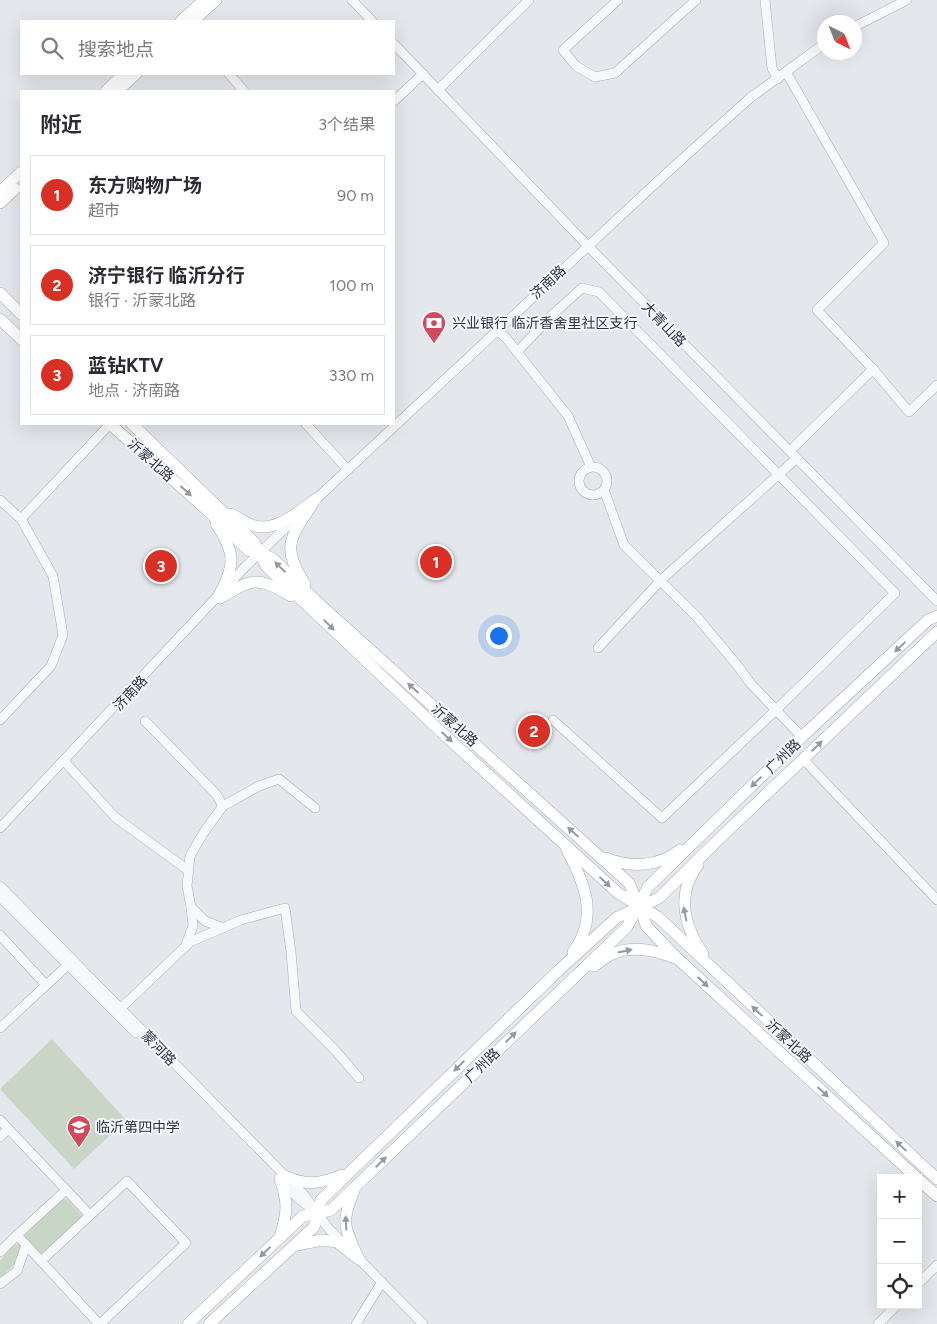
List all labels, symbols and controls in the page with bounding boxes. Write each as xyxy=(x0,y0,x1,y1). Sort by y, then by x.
north arrow xyxy=(817,15,862,60)
search box xyxy=(20,20,395,75)
icon: search xyxy=(38,34,66,62)
text: 搜索地点 xyxy=(78,38,154,61)
text: 附近 xyxy=(40,112,82,137)
text: 3个结果 xyxy=(318,115,375,134)
text: 东方购物广场 xyxy=(88,174,202,197)
text: 1 xyxy=(54,186,60,205)
text: 90 m xyxy=(337,186,374,205)
text: 超市 xyxy=(88,201,120,220)
street label: 济南路 xyxy=(527,262,569,303)
text: 济宁银行 临沂分行 xyxy=(88,264,245,287)
text: 2 xyxy=(52,276,62,295)
text: 100 m xyxy=(329,276,374,295)
text: 银行 · 沂蒙北路 xyxy=(88,291,196,310)
street label: 大青山路 xyxy=(638,298,689,350)
bank icon: 兴业银行 临沂香舍里社区支行 xyxy=(421,310,447,344)
place label: 兴业银行 临沂香舍里社区支行 xyxy=(452,315,637,332)
text: 蓝钻KTV xyxy=(88,354,163,377)
text: 3 xyxy=(53,366,61,385)
text: 330 m xyxy=(329,366,374,385)
text: 地点 · 济南路 xyxy=(88,381,180,400)
street label: 沂蒙北路 xyxy=(124,435,177,485)
one-way arrow xyxy=(179,485,191,497)
pin: 1 xyxy=(420,543,452,581)
pin: 3 xyxy=(145,547,177,585)
one-way arrow xyxy=(275,561,287,573)
one-way arrow xyxy=(322,619,334,631)
your location xyxy=(486,623,512,649)
one-way arrow xyxy=(894,641,906,653)
street label: 济南路 xyxy=(110,672,151,714)
one-way arrow xyxy=(408,682,420,694)
street label: 沂蒙北路 xyxy=(428,700,481,750)
pin: 2 xyxy=(518,712,550,750)
one-way arrow xyxy=(440,731,452,743)
street label: 广州路 xyxy=(762,736,804,777)
one-way arrow xyxy=(811,740,823,752)
one-way arrow xyxy=(750,776,762,788)
one-way arrow xyxy=(567,826,580,837)
one-way arrow xyxy=(599,876,611,888)
one-way arrow xyxy=(681,905,689,921)
one-way arrow xyxy=(617,947,632,955)
one-way arrow xyxy=(697,976,709,988)
one-way arrow xyxy=(751,1005,763,1017)
street label: 沂蒙北路 xyxy=(762,1016,815,1067)
street label: 蒙河路 xyxy=(138,1027,179,1069)
one-way arrow xyxy=(504,1031,516,1043)
street label: 广州路 xyxy=(461,1045,503,1086)
one-way arrow xyxy=(454,1060,466,1072)
one-way arrow xyxy=(816,1086,828,1098)
school or university icon: 临沂第四中学 xyxy=(66,1114,92,1148)
place label: 临沂第四中学 xyxy=(96,1119,180,1136)
one-way arrow xyxy=(896,1140,908,1152)
one-way arrow xyxy=(375,1156,387,1168)
map controls xyxy=(877,1174,922,1309)
button: + xyxy=(877,1174,922,1219)
one-way arrow xyxy=(341,1215,349,1231)
button: − xyxy=(877,1219,922,1264)
one-way arrow xyxy=(260,1246,272,1258)
button: locate xyxy=(877,1264,922,1309)

